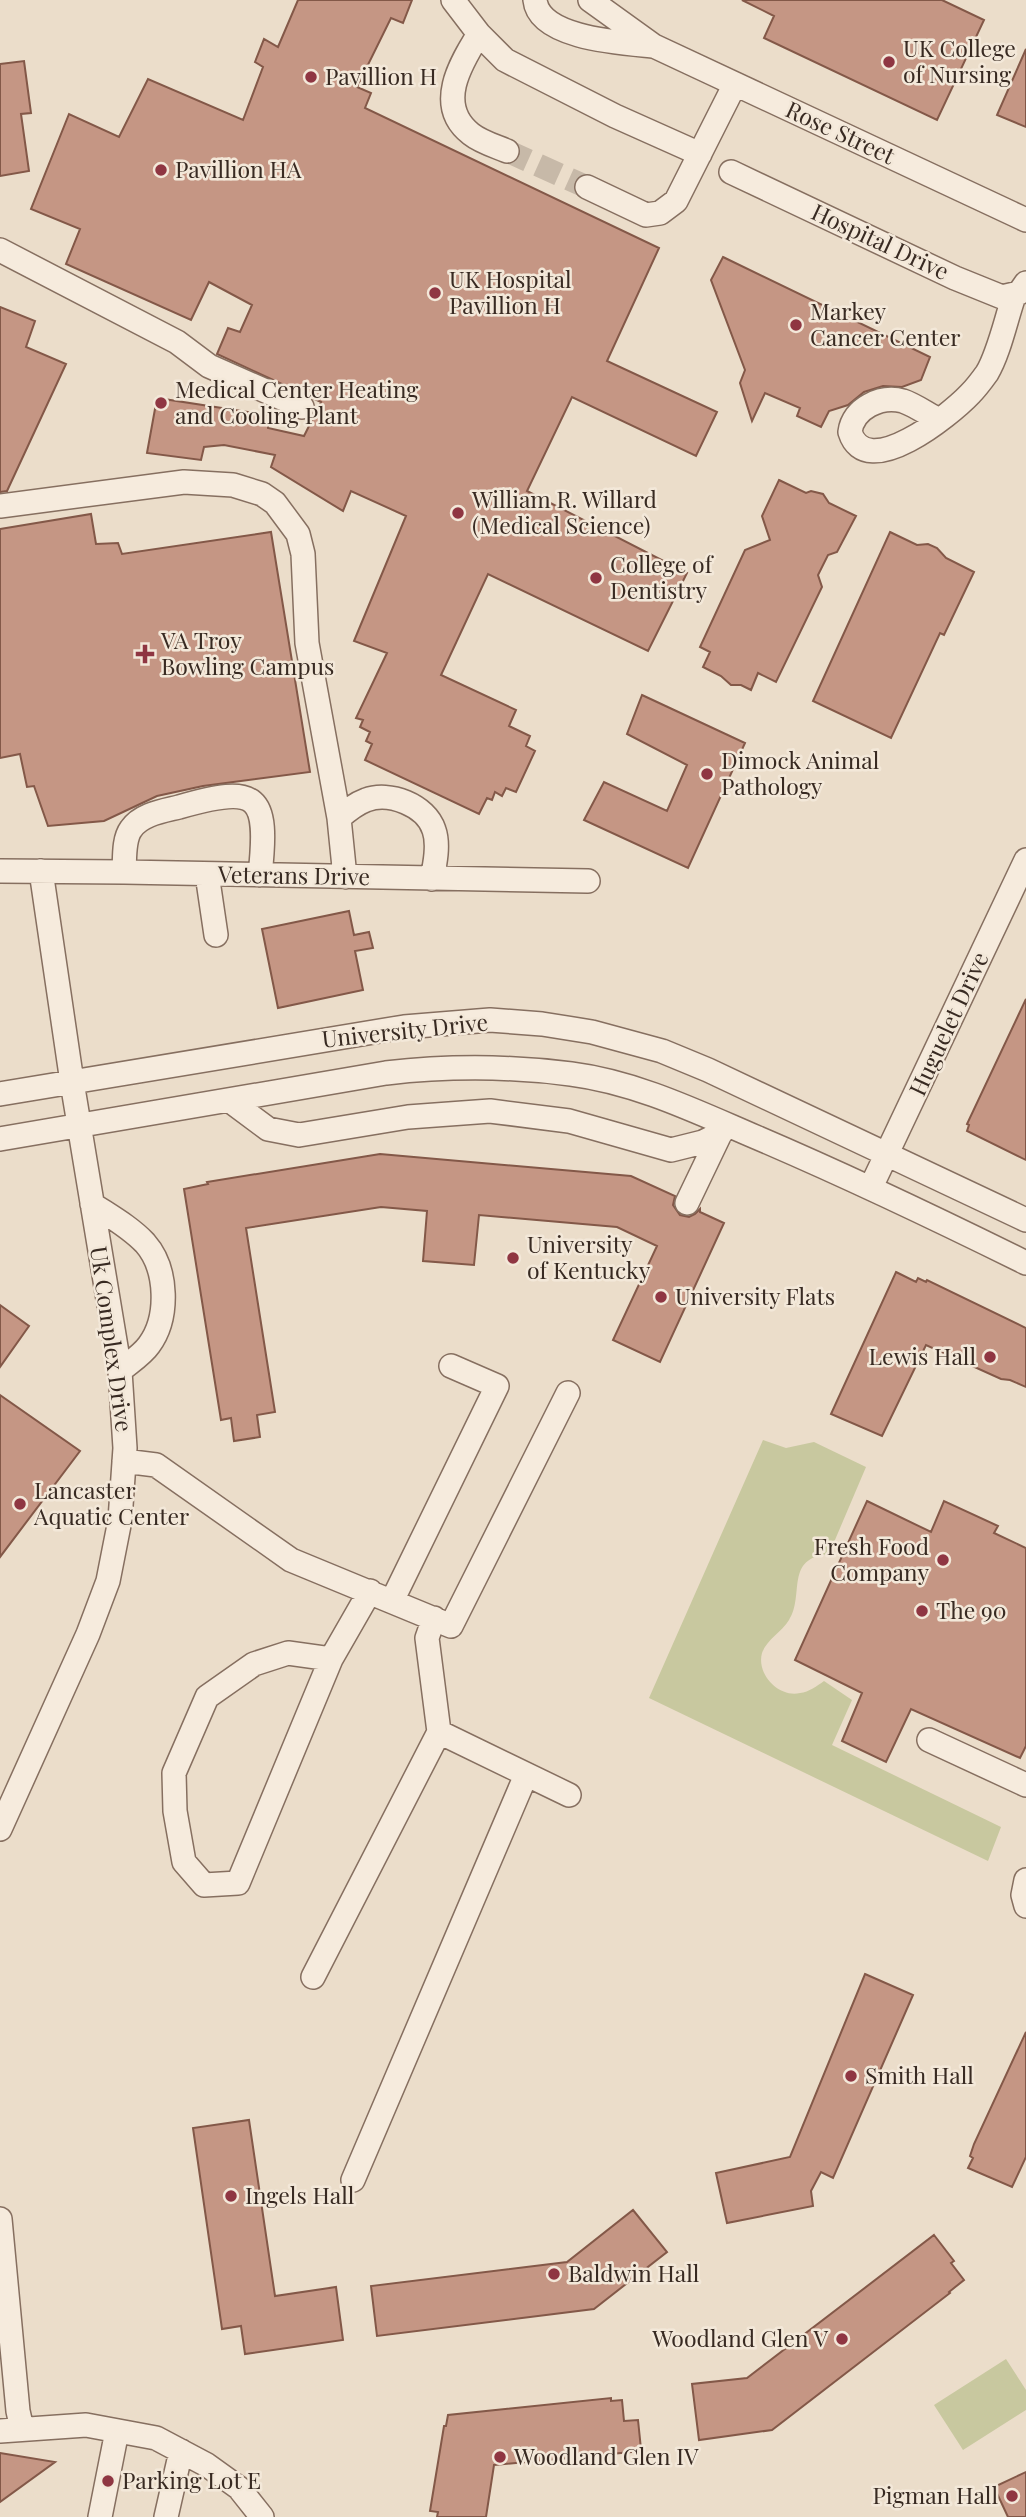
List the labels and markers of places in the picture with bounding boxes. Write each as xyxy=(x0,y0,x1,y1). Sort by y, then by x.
place label: UK College of Nursing xyxy=(903,32,1016,89)
marker: UK College of Nursing xyxy=(881,54,897,70)
place label: Pavillion H xyxy=(325,60,437,91)
marker: Pavillion H xyxy=(303,69,319,85)
place label: Pavillion HA xyxy=(175,153,302,184)
marker: Pavillion HA xyxy=(153,162,169,178)
place label: UK Hospital Pavillion H xyxy=(449,263,572,320)
marker: UK Hospital Pavillion H xyxy=(427,285,443,301)
place label: Markey Cancer Center xyxy=(810,295,961,352)
marker: Markey Cancer Center xyxy=(788,317,804,333)
place label: Medical Center Heating and Cooling Plant xyxy=(175,373,418,430)
marker: Medical Center Heating and Cooling Plant xyxy=(153,395,169,411)
place label: William R. Willard (Medical Science) xyxy=(471,483,657,540)
marker: William R. Willard (Medical Science) xyxy=(450,505,466,521)
place label: College of Dentistry xyxy=(610,548,715,605)
marker: College of Dentistry xyxy=(588,570,604,586)
place label: VA Troy Bowling Campus xyxy=(160,624,334,681)
marker: VA Troy Bowling Campus xyxy=(135,644,155,664)
place label: Dimock Animal Pathology xyxy=(721,744,880,801)
marker: Dimock Animal Pathology xyxy=(699,766,715,782)
place label: University of Kentucky xyxy=(527,1228,651,1285)
marker: University of Kentucky xyxy=(505,1250,521,1266)
place label: University Flats xyxy=(675,1280,835,1311)
marker: University Flats xyxy=(653,1289,669,1305)
place label: Lewis Hall xyxy=(869,1340,976,1371)
marker: Lewis Hall xyxy=(982,1349,998,1365)
place label: Lancaster Aquatic Center xyxy=(33,1474,189,1531)
marker: Lancaster Aquatic Center xyxy=(12,1496,28,1512)
place label: Fresh Food Company xyxy=(814,1530,929,1587)
marker: Fresh Food Company xyxy=(935,1552,951,1568)
place label: The 90 xyxy=(936,1594,1007,1625)
marker: The 90 xyxy=(914,1603,930,1619)
place label: Smith Hall xyxy=(865,2059,974,2090)
marker: Smith Hall xyxy=(843,2068,859,2084)
place label: Ingels Hall xyxy=(245,2179,355,2210)
marker: Ingels Hall xyxy=(223,2188,239,2204)
place label: Baldwin Hall xyxy=(568,2257,700,2288)
marker: Baldwin Hall xyxy=(546,2266,562,2282)
place label: Woodland Glen V xyxy=(651,2322,829,2353)
marker: Woodland Glen V xyxy=(834,2331,850,2347)
place label: Woodland Glen IV xyxy=(513,2440,699,2471)
marker: Woodland Glen IV xyxy=(492,2449,508,2465)
place label: Parking Lot E xyxy=(122,2464,261,2495)
marker: Parking Lot E xyxy=(100,2473,116,2489)
place label: Pigman Hall xyxy=(872,2479,998,2510)
marker: Pigman Hall xyxy=(1004,2488,1020,2504)

